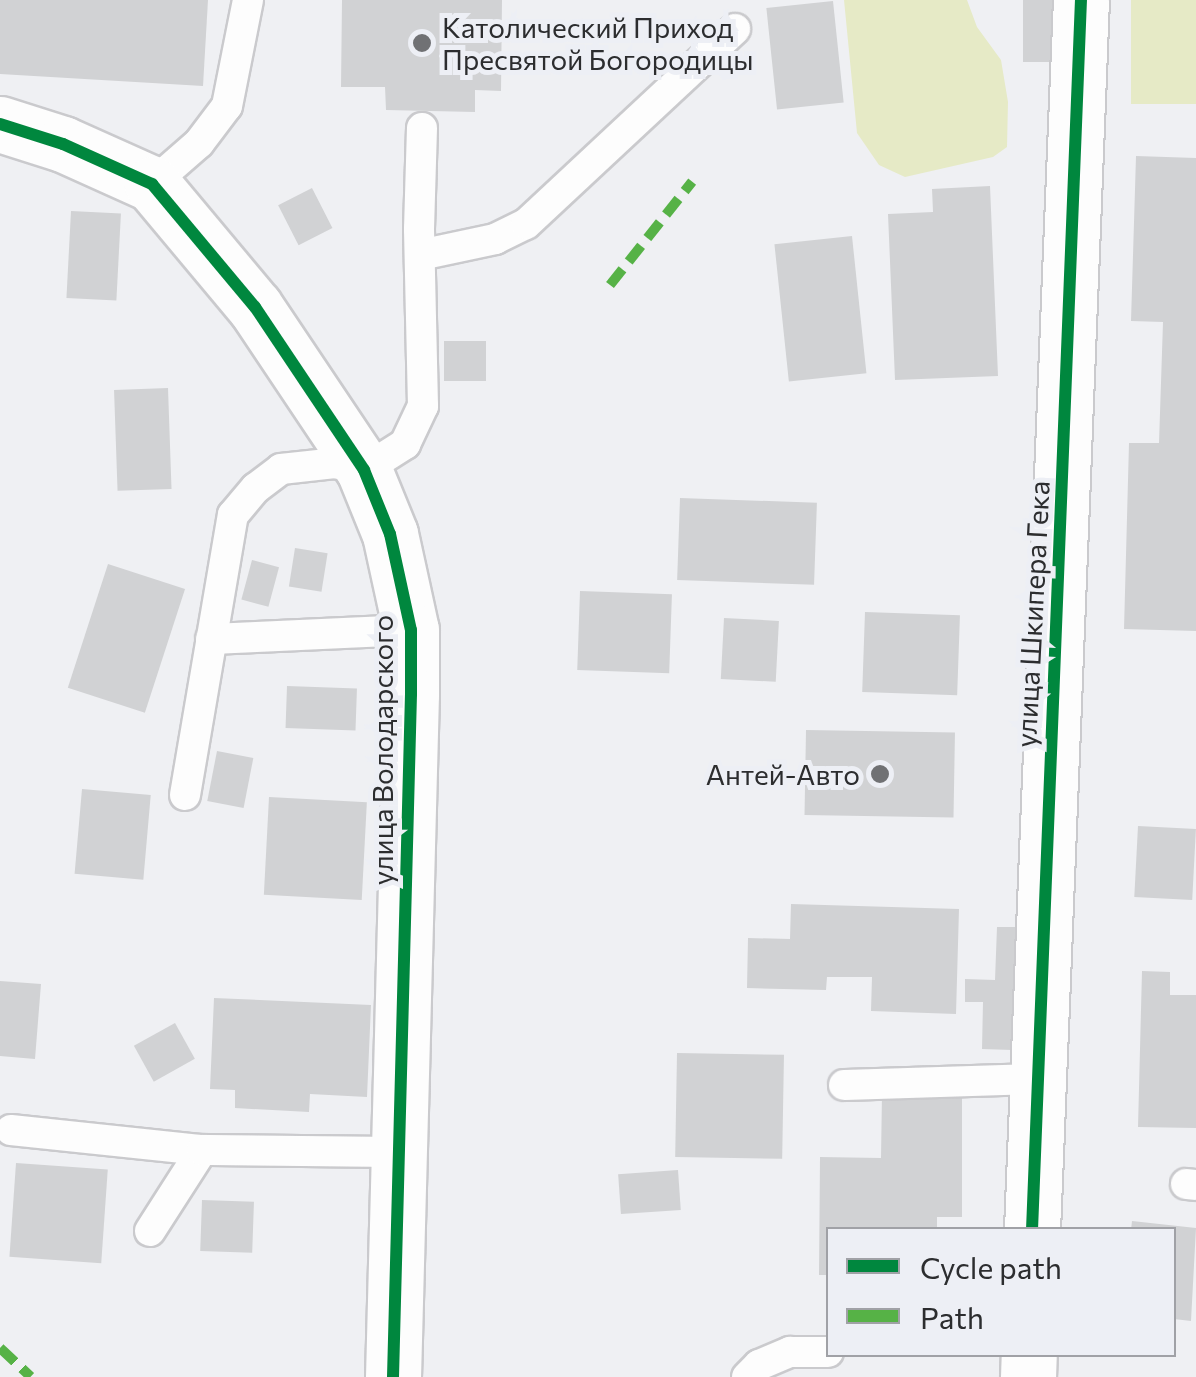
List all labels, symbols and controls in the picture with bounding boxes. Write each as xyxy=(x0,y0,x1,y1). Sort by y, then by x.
place label: Католический Приход Пресвятой Богородицы xyxy=(442,10,754,76)
marker: Католический Приход Пресвятой Богородицы xyxy=(411,32,433,54)
street label: улица Шкипера Гека xyxy=(1008,480,1056,748)
street label: улица Володарского xyxy=(365,615,399,885)
place label: Антей-Авто xyxy=(706,757,860,791)
marker: Антей-Авто xyxy=(869,763,891,785)
legend xyxy=(826,1227,1176,1357)
text: Cycle path xyxy=(920,1248,1062,1285)
text: Path xyxy=(920,1298,984,1335)

